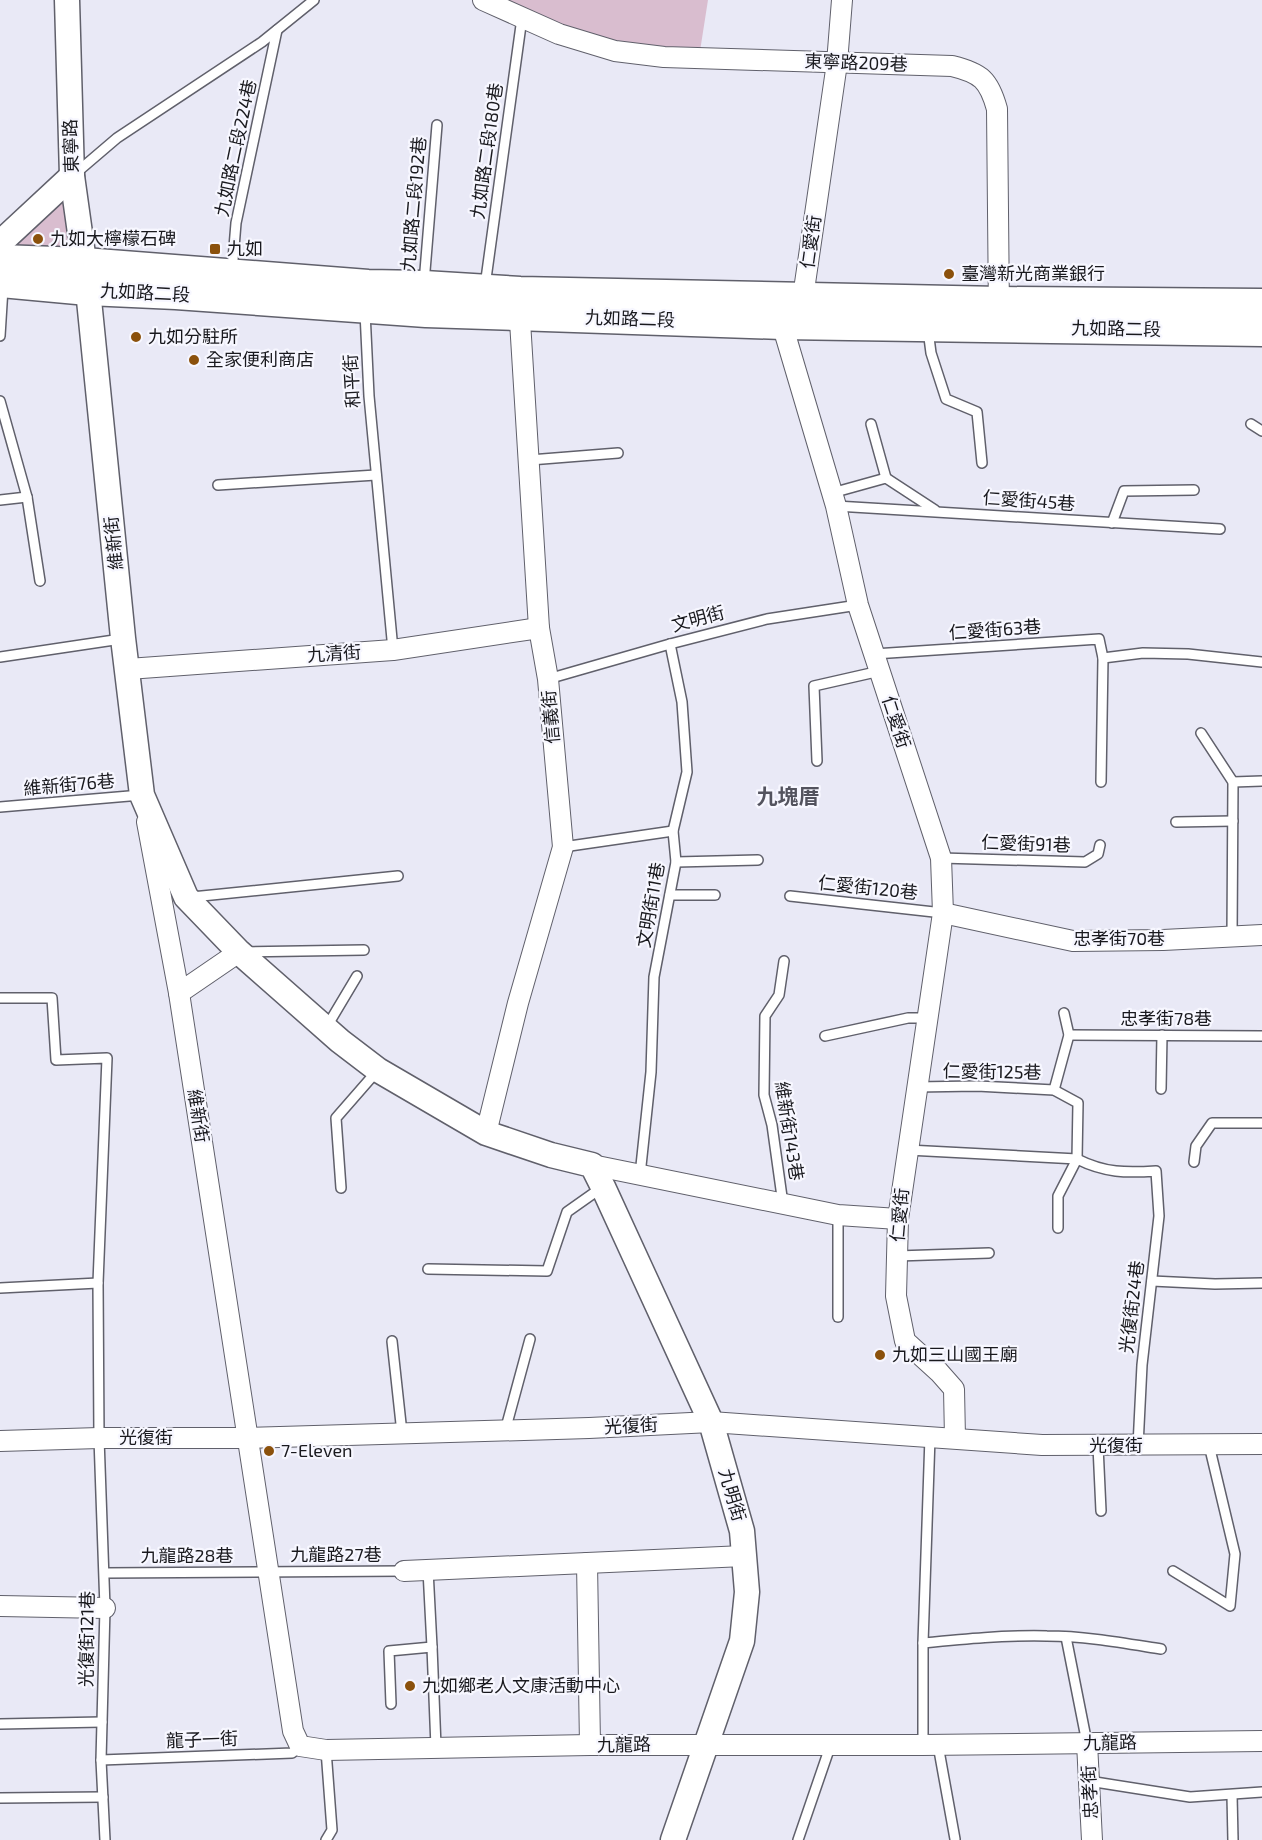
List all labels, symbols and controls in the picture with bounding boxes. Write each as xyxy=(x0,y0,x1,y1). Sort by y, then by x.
street label: 東寧路209巷 xyxy=(804,49,908,75)
street label: 九如路二段224巷 xyxy=(210,77,260,218)
street label: 九如路二段180巷 xyxy=(466,82,506,220)
street label: 東寧路 xyxy=(58,119,82,173)
street label: 九如路二段192巷 xyxy=(396,135,430,272)
street label: 仁愛街 xyxy=(795,214,825,270)
place label: 九如大檸檬石碑 xyxy=(50,227,176,249)
marker: 九如大檸檬石碑 xyxy=(31,232,45,246)
place label: 九如 xyxy=(227,237,263,259)
marker: 九如 xyxy=(208,242,222,256)
place label: 臺灣新光商業銀行 xyxy=(961,262,1105,284)
marker: 臺灣新光商業銀行 xyxy=(942,267,956,281)
street label: 九如路二段 xyxy=(100,279,191,305)
street label: 九如路二段 xyxy=(585,305,675,331)
street label: 九如路二段 xyxy=(1071,316,1161,340)
place label: 九如分駐所 xyxy=(148,325,238,347)
marker: 九如分駐所 xyxy=(129,330,143,344)
place label: 全家便利商店 xyxy=(206,348,314,370)
marker: 全家便利商店 xyxy=(187,353,201,367)
street label: 和平街 xyxy=(339,354,363,409)
street label: 仁愛街45巷 xyxy=(982,486,1076,514)
street label: 維新街 xyxy=(99,515,127,571)
street label: 文明街 xyxy=(669,600,727,636)
street label: 仁愛街63巷 xyxy=(948,615,1042,643)
street label: 九清街 xyxy=(306,640,362,666)
street label: 信義街 xyxy=(537,689,563,745)
street label: 仁愛街 xyxy=(878,693,916,751)
street label: 維新街76巷 xyxy=(22,769,115,799)
district label: 九塊厝 xyxy=(757,783,820,808)
street label: 仁愛街91巷 xyxy=(981,830,1071,856)
street label: 文明街11巷 xyxy=(632,860,668,949)
street label: 仁愛街120巷 xyxy=(817,871,919,903)
street label: 忠孝街70巷 xyxy=(1073,927,1165,949)
street label: 忠孝街78巷 xyxy=(1120,1007,1212,1029)
street label: 仁愛街125巷 xyxy=(942,1059,1042,1083)
street label: 維新街143巷 xyxy=(771,1080,809,1182)
street label: 維新街 xyxy=(184,1087,214,1144)
street label: 仁愛街 xyxy=(886,1187,912,1243)
street label: 光復街24巷 xyxy=(1114,1259,1148,1354)
place label: 九如三山國王廟 xyxy=(892,1343,1018,1365)
marker: 九如三山國王廟 xyxy=(873,1348,887,1362)
street label: 光復街 xyxy=(603,1413,658,1437)
street label: 光復街 xyxy=(119,1426,173,1448)
street label: 光復街 xyxy=(1089,1434,1143,1456)
place label: 7-Eleven xyxy=(281,1439,353,1461)
marker: 7-Eleven xyxy=(262,1444,276,1458)
street label: 九明街 xyxy=(715,1466,751,1524)
street label: 九龍路27巷 xyxy=(290,1543,382,1565)
street label: 九龍路28巷 xyxy=(140,1544,234,1566)
street label: 光復街121巷 xyxy=(74,1591,98,1687)
place label: 九如鄉老人文康活動中心 xyxy=(422,1674,620,1696)
marker: 九如鄉老人文康活動中心 xyxy=(403,1679,417,1693)
street label: 龍子一街 xyxy=(166,1727,238,1751)
street label: 九龍路 xyxy=(1083,1731,1137,1753)
street label: 九龍路 xyxy=(597,1733,651,1755)
street label: 忠孝街 xyxy=(1077,1765,1101,1820)

